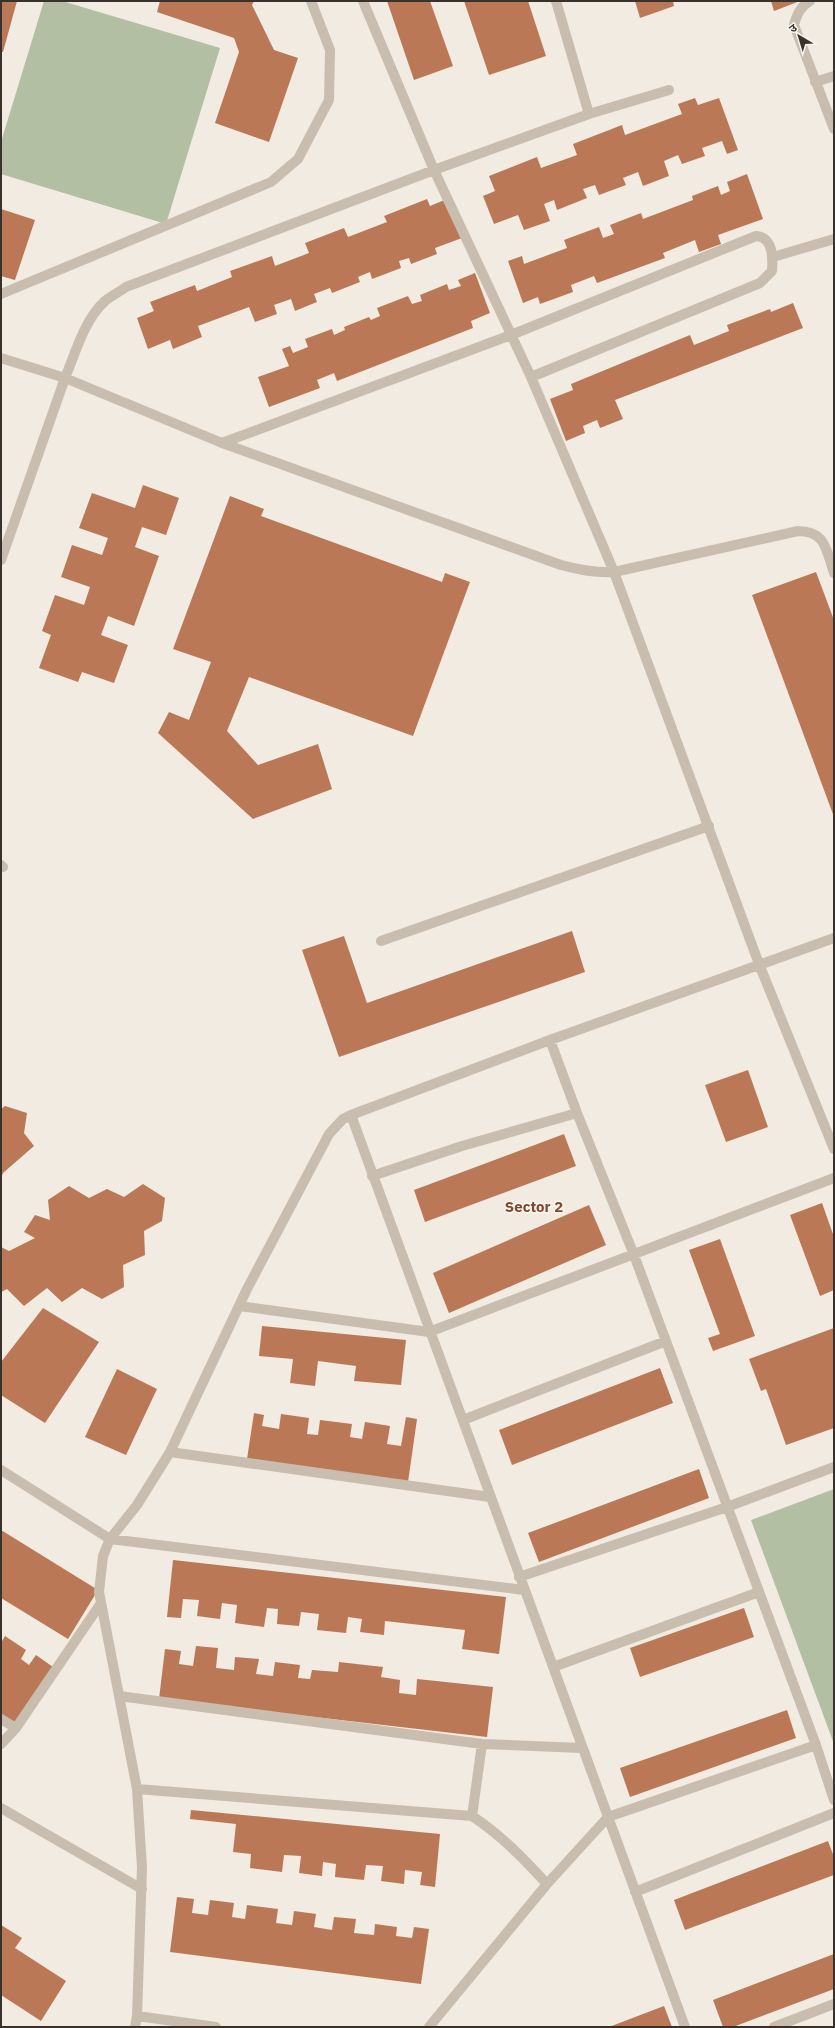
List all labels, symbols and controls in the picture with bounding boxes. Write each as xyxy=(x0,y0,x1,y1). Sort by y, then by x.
north arrow xyxy=(779,16,819,56)
text: उ xyxy=(786,20,800,36)
district label: Sector 2 xyxy=(505,1197,563,1216)

